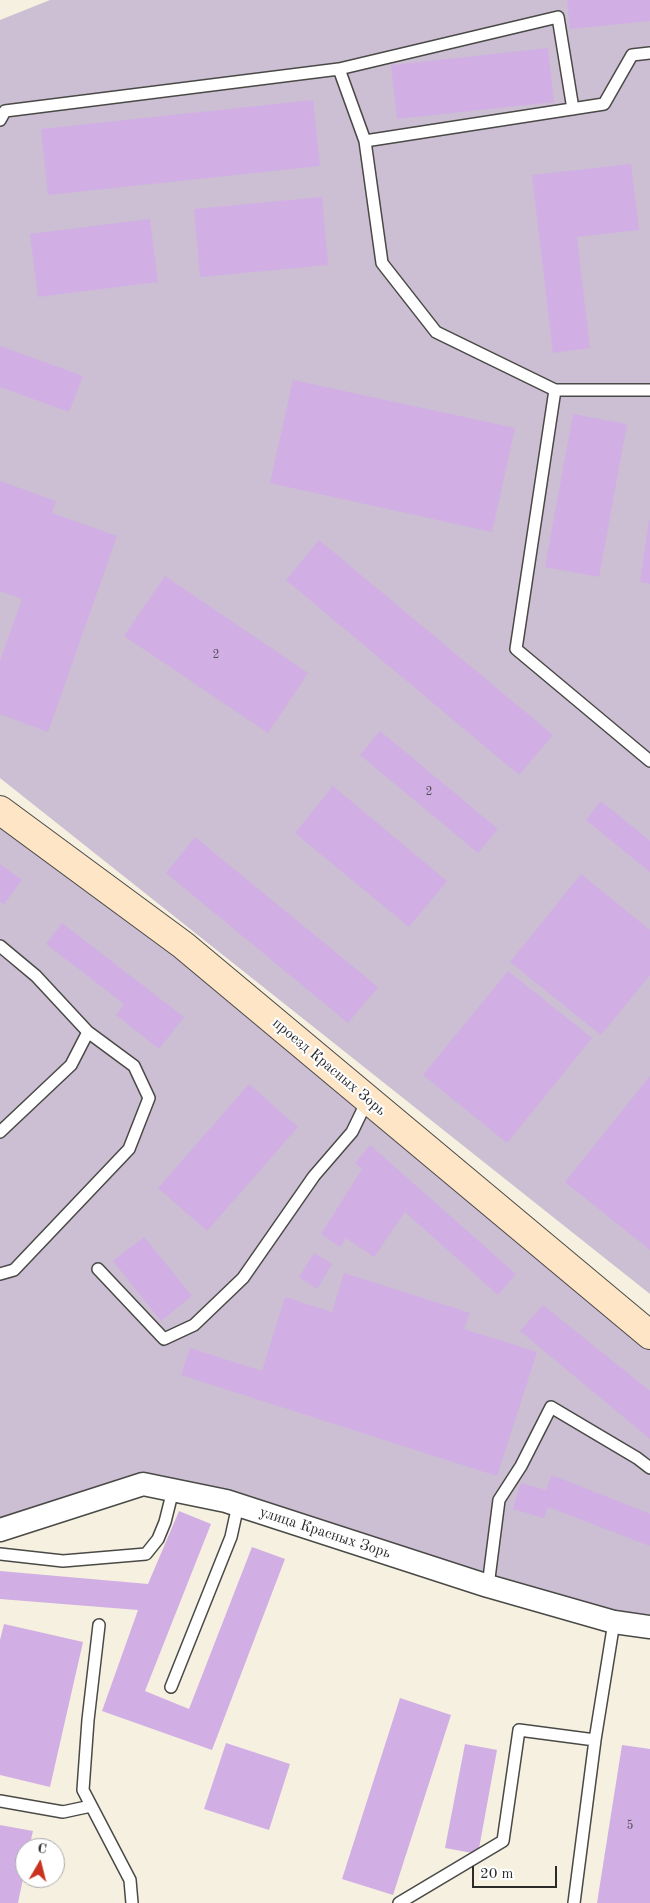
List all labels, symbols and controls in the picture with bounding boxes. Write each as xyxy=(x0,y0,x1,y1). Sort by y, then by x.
house number: 2 xyxy=(213,648,219,662)
house number: 2 xyxy=(426,785,432,799)
street label: проезд Красных Зорь xyxy=(269,1014,389,1120)
street label: улица Красных Зорь xyxy=(257,1503,393,1563)
house number: 5 xyxy=(627,1819,633,1833)
north arrow xyxy=(15,1838,65,1888)
text: С xyxy=(36,1842,48,1857)
scale bar xyxy=(475,1856,560,1888)
text: 20 m xyxy=(480,1867,514,1882)

